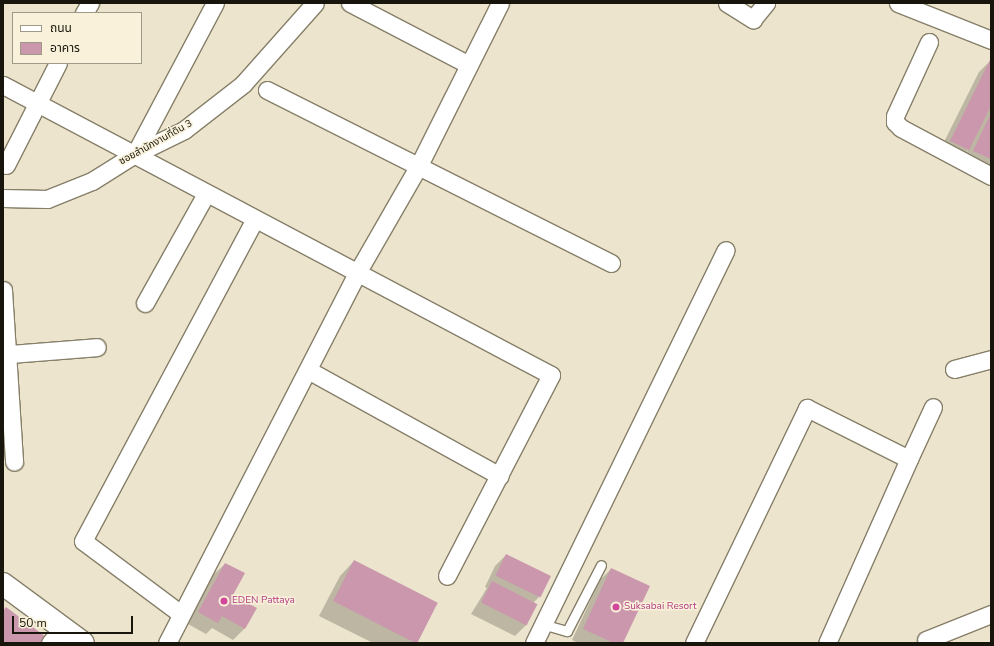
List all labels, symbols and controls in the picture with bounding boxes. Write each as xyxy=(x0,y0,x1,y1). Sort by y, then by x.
legend xyxy=(12,12,142,64)
text: ถนน xyxy=(50,20,72,36)
text: อาคาร xyxy=(50,40,80,56)
street label: ซอยสำนักงานที่ดิน 3 xyxy=(117,118,195,168)
place label: EDEN Pattaya xyxy=(232,595,295,607)
marker: EDEN Pattaya xyxy=(219,596,229,606)
place label: Suksabai Resort xyxy=(624,601,696,613)
marker: Suksabai Resort xyxy=(611,602,621,612)
scale bar xyxy=(14,608,135,634)
text: 50 m xyxy=(19,615,47,631)

